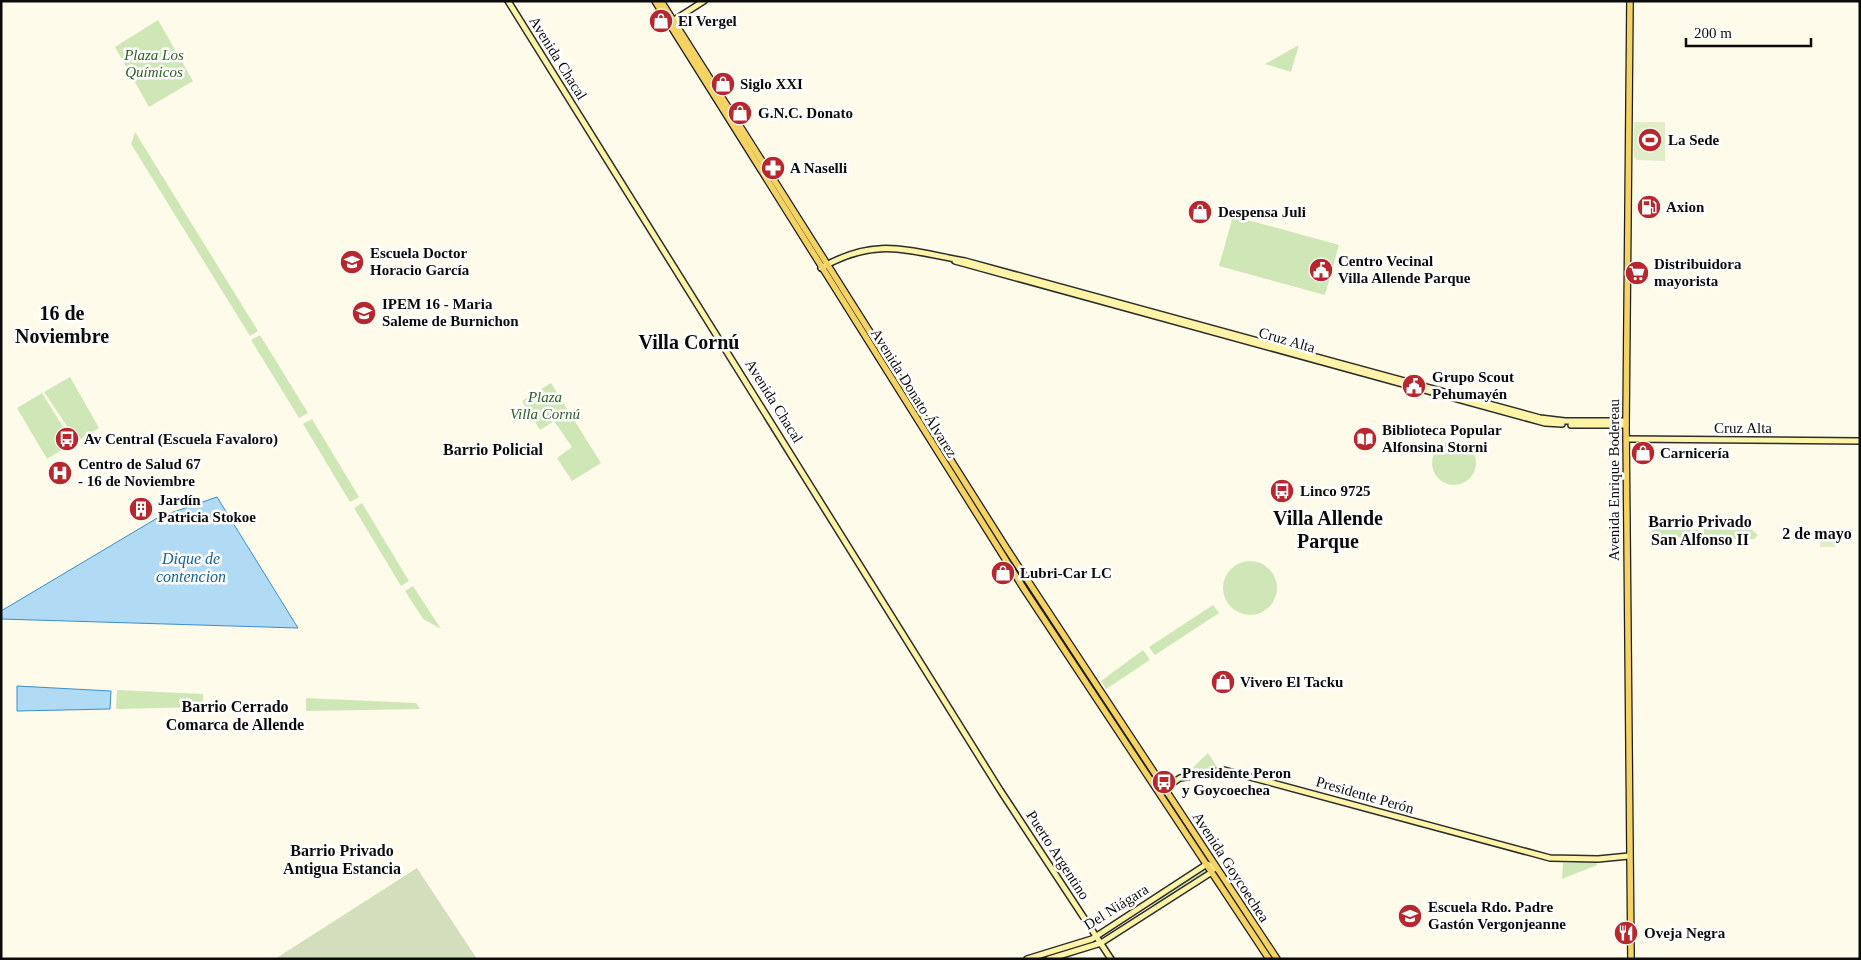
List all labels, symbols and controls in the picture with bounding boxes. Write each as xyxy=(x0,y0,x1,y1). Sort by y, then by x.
shop icon: El Vergel xyxy=(648,8,674,34)
street label: Avenida Chacal xyxy=(526,13,590,103)
place label: El Vergel xyxy=(678,13,737,29)
scale bar xyxy=(1686,15,1811,47)
text: 200 m xyxy=(1694,25,1732,41)
park label: Plaza Los Químicos xyxy=(123,47,184,80)
shop icon: Siglo XXI xyxy=(710,71,736,97)
place label: Siglo XXI xyxy=(740,76,803,92)
shop icon: G.N.C. Donato xyxy=(727,100,753,126)
place label: G.N.C. Donato xyxy=(758,105,853,121)
sports icon: La Sede xyxy=(1637,127,1663,153)
place label: La Sede xyxy=(1668,132,1720,148)
pharmacy icon: A Naselli xyxy=(760,155,786,181)
place label: A Naselli xyxy=(790,160,847,176)
fuel station icon: Axion xyxy=(1636,194,1662,220)
shop icon: Despensa Juli xyxy=(1187,199,1213,225)
place label: Axion xyxy=(1666,199,1705,215)
place label: Despensa Juli xyxy=(1218,204,1306,220)
place label: Escuela Doctor Horacio García xyxy=(370,245,470,278)
school or university icon: Escuela Doctor Horacio García xyxy=(339,249,365,275)
place label: Centro Vecinal Villa Allende Parque xyxy=(1338,253,1471,286)
place label: Distribuidora mayorista xyxy=(1654,256,1742,289)
public building icon: Centro Vecinal Villa Allende Parque xyxy=(1308,257,1334,283)
supermarket icon: Distribuidora mayorista xyxy=(1624,260,1650,286)
place label: IPEM 16 - Maria Saleme de Burnichon xyxy=(382,296,519,329)
school or university icon: IPEM 16 - Maria Saleme de Burnichon xyxy=(351,300,377,326)
district label: 16 de Noviembre xyxy=(15,302,109,347)
street label: Cruz Alta xyxy=(1257,324,1317,356)
street label: Avenida Donato Álvarez xyxy=(868,326,960,461)
district label: Villa Cornú xyxy=(639,331,739,353)
street label: Avenida Chacal xyxy=(742,356,806,446)
place label: Grupo Scout Pehumayén xyxy=(1432,369,1514,402)
public building icon: Grupo Scout Pehumayén xyxy=(1401,373,1427,399)
park label: Plaza Villa Cornú xyxy=(510,389,581,422)
street label: Avenida Enrique Bodereau xyxy=(1606,398,1622,561)
street label: Cruz Alta xyxy=(1714,420,1772,436)
place label: Biblioteca Popular Alfonsina Storni xyxy=(1382,422,1502,455)
bus stop icon: Av Central (Escuela Favaloro) xyxy=(54,426,80,452)
library icon: Biblioteca Popular Alfonsina Storni xyxy=(1352,426,1378,452)
place label: Av Central (Escuela Favaloro) xyxy=(84,431,278,448)
shop icon: Carnicería xyxy=(1630,440,1656,466)
district label: Barrio Policial xyxy=(443,441,544,458)
place label: Carnicería xyxy=(1660,445,1730,461)
place label: Centro de Salud 67 - 16 de Noviembre xyxy=(78,456,201,489)
hospital icon: Centro de Salud 67 - 16 de Noviembre xyxy=(47,460,73,486)
bus stop icon: Linco 9725 xyxy=(1269,478,1295,504)
place label: Linco 9725 xyxy=(1300,483,1370,499)
place label: Jardín Patricia Stokoe xyxy=(158,492,256,525)
building icon: Jardín Patricia Stokoe xyxy=(128,496,154,522)
district label: Villa Allende Parque xyxy=(1273,507,1383,553)
district label: Barrio Privado San Alfonso II xyxy=(1648,513,1752,548)
district label: 2 de mayo xyxy=(1782,525,1852,543)
water label: Dique de contencion xyxy=(156,550,226,585)
shop icon: Lubri-Car LC xyxy=(990,560,1016,586)
place label: Lubri-Car LC xyxy=(1020,565,1112,581)
shop icon: Vivero El Tacku xyxy=(1210,669,1236,695)
place label: Vivero El Tacku xyxy=(1240,674,1343,690)
district label: Barrio Cerrado Comarca de Allende xyxy=(166,698,304,733)
place label: Presidente Peron y Goycoechea xyxy=(1182,765,1292,798)
bus stop icon: Presidente Peron y Goycoechea xyxy=(1151,769,1177,795)
street label: Presidente Perón xyxy=(1314,773,1416,817)
street label: Puerto Argentino xyxy=(1023,808,1093,902)
street label: Avenida Goycoechea xyxy=(1190,809,1273,925)
district label: Barrio Privado Antigua Estancia xyxy=(283,842,401,878)
street label: Del Niágara xyxy=(1081,881,1151,933)
place label: Escuela Rdo. Padre Gastón Vergonjeanne xyxy=(1428,899,1566,932)
school or university icon: Escuela Rdo. Padre Gastón Vergonjeanne xyxy=(1397,903,1423,929)
restaurant icon: Oveja Negra xyxy=(1613,920,1639,946)
place label: Oveja Negra xyxy=(1644,925,1726,941)

